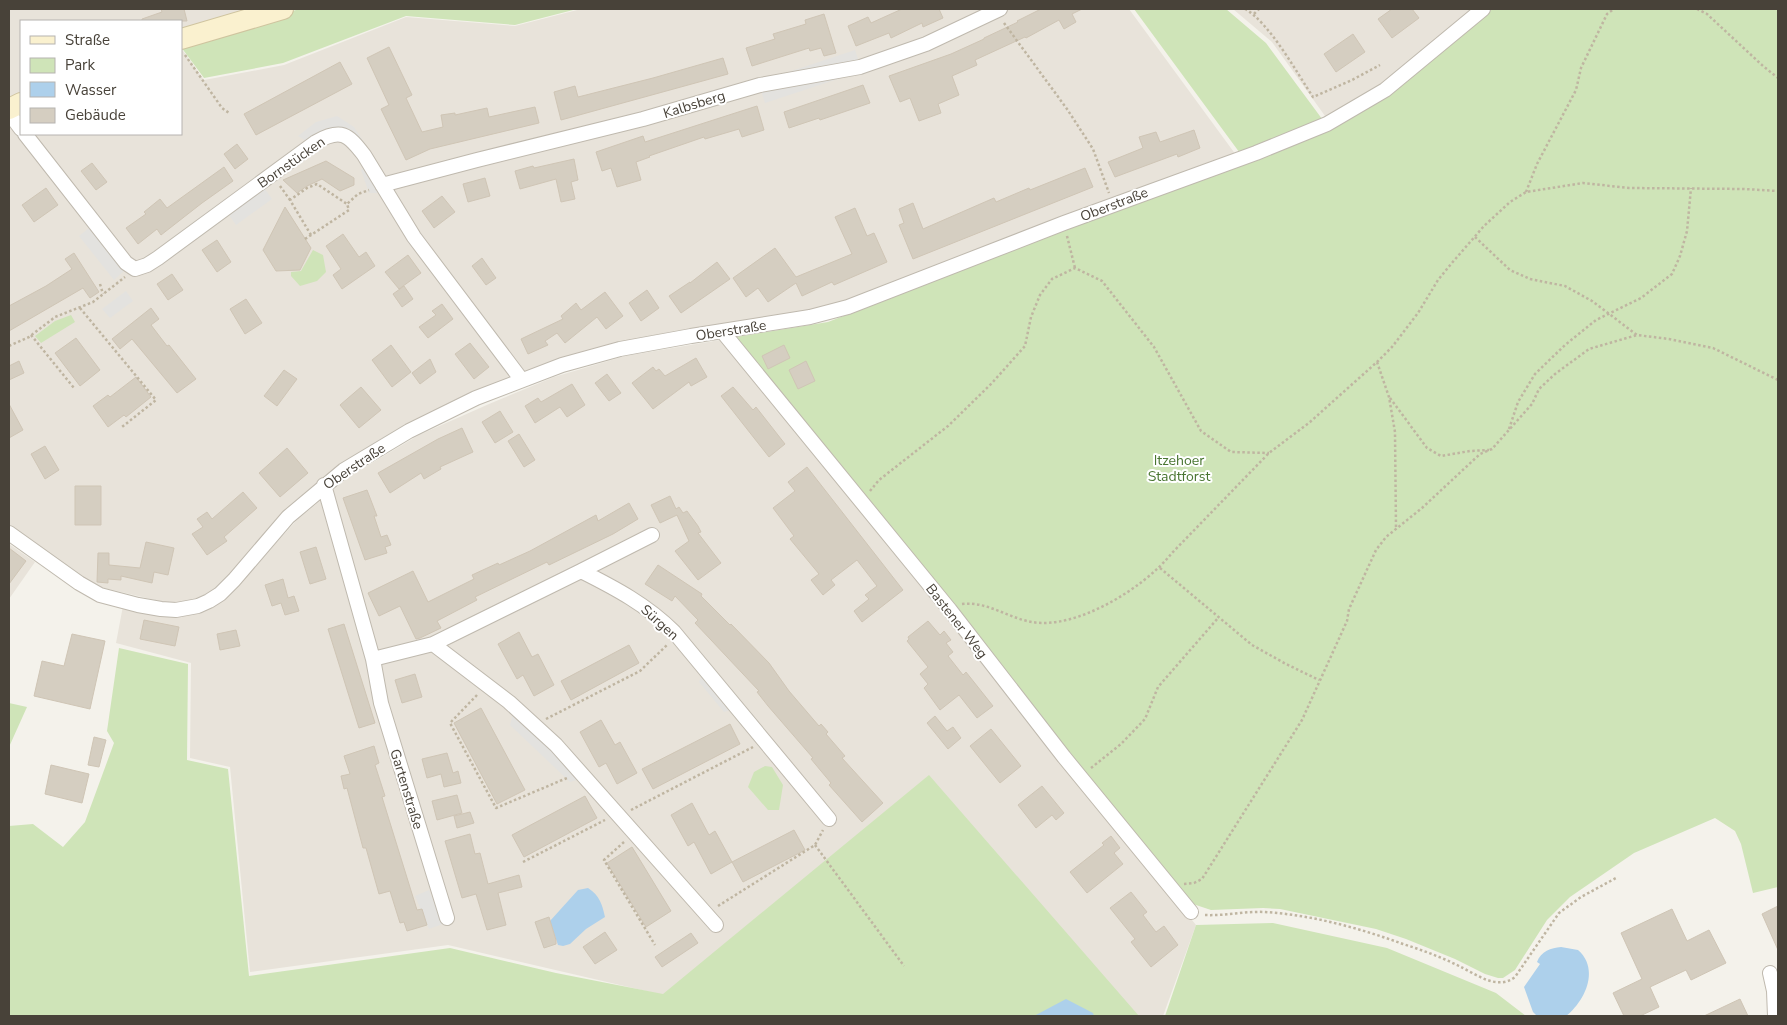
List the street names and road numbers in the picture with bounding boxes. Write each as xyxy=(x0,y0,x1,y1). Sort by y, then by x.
street label: Kalbsberg xyxy=(661,86,728,123)
street label: Bornstücken xyxy=(254,132,329,193)
street label: Oberstraße xyxy=(1078,183,1151,226)
street label: Oberstraße xyxy=(694,316,768,345)
street label: Oberstraße xyxy=(319,439,389,494)
street label: Bastener Weg xyxy=(921,580,992,663)
street label: Sürgen xyxy=(637,600,683,644)
street label: Gartenstraße xyxy=(385,747,428,832)

